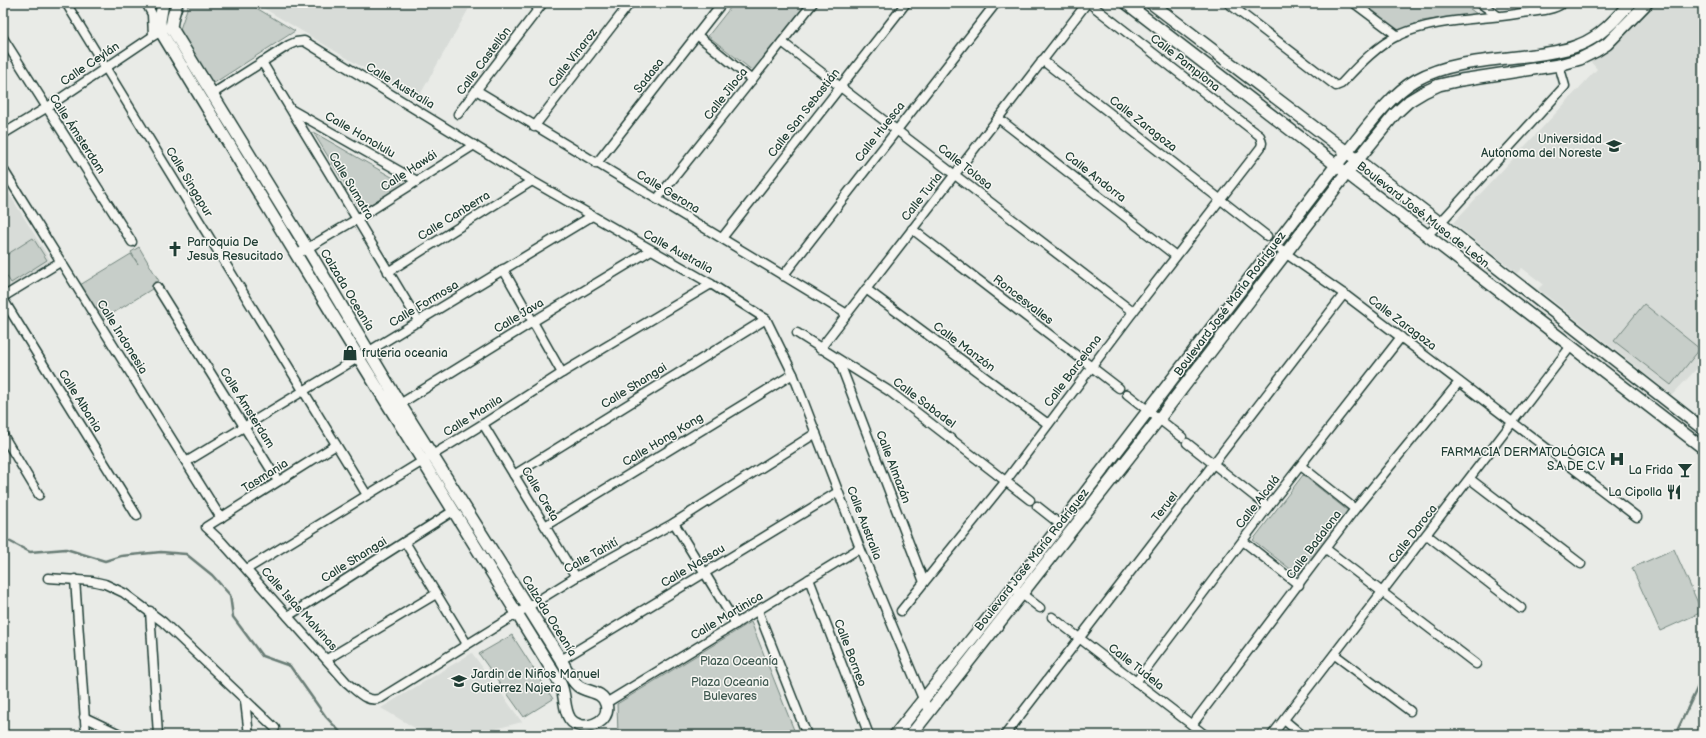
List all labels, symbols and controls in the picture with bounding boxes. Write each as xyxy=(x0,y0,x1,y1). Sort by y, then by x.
street label: Calle Castellón xyxy=(453,24,515,98)
street label: Calle Vinaroz xyxy=(545,25,601,91)
street label: Calle Pamplona xyxy=(1147,31,1223,95)
street label: Calle Ceylán xyxy=(58,39,123,89)
street label: Sadasa xyxy=(631,55,667,97)
street label: Calle Australia xyxy=(363,60,437,113)
street label: Calle Jiloca xyxy=(701,65,751,123)
street label: Calle San Sebastián xyxy=(765,65,843,160)
street label: Calle Ámsterdam xyxy=(46,90,110,177)
street label: Calle Zaragoza xyxy=(1106,93,1180,155)
street label: Calle Huesca xyxy=(852,99,908,165)
street label: Calle Honolulu xyxy=(322,109,398,161)
place label: Universidad Autonoma del Noreste xyxy=(1481,132,1602,161)
school or university icon: Universidad Autonoma del Noreste xyxy=(1605,137,1623,155)
street label: Calle Tolosa xyxy=(935,141,996,193)
street label: Calle Singapur xyxy=(162,144,216,220)
street label: Calle Hawái xyxy=(378,147,440,195)
street label: Calle Andorra xyxy=(1061,148,1129,206)
street label: Calle Sumatra xyxy=(325,150,377,223)
street label: Boulevard José Musa de León xyxy=(1354,159,1492,272)
street label: Calle Gerona xyxy=(633,167,703,217)
street label: Calle Turia xyxy=(898,170,946,224)
street label: Calle Canberra xyxy=(415,188,493,244)
street label: Calle Australia xyxy=(640,227,716,277)
street label: Boulevard José María Rodríguez xyxy=(1171,229,1289,379)
place label: Parroquia De Jesus Resucitado xyxy=(187,235,283,264)
church icon: Parroquia De Jesus Resucitado xyxy=(166,240,184,258)
street label: Calzada Oceanía xyxy=(317,246,377,334)
street label: Roncesvalles xyxy=(990,272,1056,328)
street label: Calle Formosa xyxy=(387,277,462,331)
street label: Calle Zaragoza xyxy=(1365,292,1439,354)
street label: Calle Java xyxy=(491,295,547,337)
street label: Calle Indonesia xyxy=(93,297,151,377)
street label: Calle Manzón xyxy=(930,319,998,375)
street label: Calle Barcelona xyxy=(1041,332,1105,410)
shop icon: fruteria oceania xyxy=(341,344,359,362)
place label: fruteria oceania xyxy=(362,346,448,361)
street label: Calle Shangai xyxy=(598,360,670,412)
street label: Calle Ámsterdam xyxy=(216,364,280,451)
street label: Calle Albania xyxy=(55,367,105,435)
street label: Calle Sabadel xyxy=(890,374,958,432)
street label: Calle Manila xyxy=(441,392,506,440)
street label: Calle Hong Kong xyxy=(620,410,706,470)
street label: Calle Almazán xyxy=(872,428,914,506)
place label: FARMACIA DERMATOLÓGICA S.A DE C.V xyxy=(1441,443,1606,474)
hospital icon: FARMACIA DERMATOLÓGICA S.A DE C.V xyxy=(1608,450,1626,468)
street label: Tasmania xyxy=(239,456,291,496)
bar icon: La Frida xyxy=(1676,461,1694,479)
place label: La Frida xyxy=(1628,463,1673,478)
street label: Calle Creta xyxy=(518,464,562,524)
street label: Calle Alcalá xyxy=(1233,472,1284,532)
restaurant icon: La Cipolla xyxy=(1665,483,1683,501)
street label: Calle Australia xyxy=(843,484,885,562)
place label: La Cipolla xyxy=(1608,485,1662,500)
street label: Boulevard José María Rodríguez xyxy=(972,486,1092,634)
street label: Teruel xyxy=(1149,489,1181,525)
street label: Calle Daroca xyxy=(1385,501,1441,566)
street label: Calle Badalona xyxy=(1283,507,1345,583)
street label: Calle Shangai xyxy=(318,534,390,586)
street label: Calle Tahití xyxy=(561,535,621,577)
street label: Calle Nassau xyxy=(658,541,728,591)
street label: Calle Islas Malvinas xyxy=(258,564,340,654)
street label: Calzada Oceanía xyxy=(518,573,580,660)
street label: Calle Martinica xyxy=(688,588,766,643)
street label: Calle Borneo xyxy=(830,617,870,689)
street label: Calle Tudela xyxy=(1105,640,1167,694)
park label: Plaza Oceanía xyxy=(700,654,778,669)
place label: Jardin de Niños Manuel Gutierrez Najera xyxy=(471,667,600,696)
school or university icon: Jardin de Niños Manuel Gutierrez Najera xyxy=(450,672,468,690)
park label: Plaza Oceania Bulevares xyxy=(691,675,769,704)

